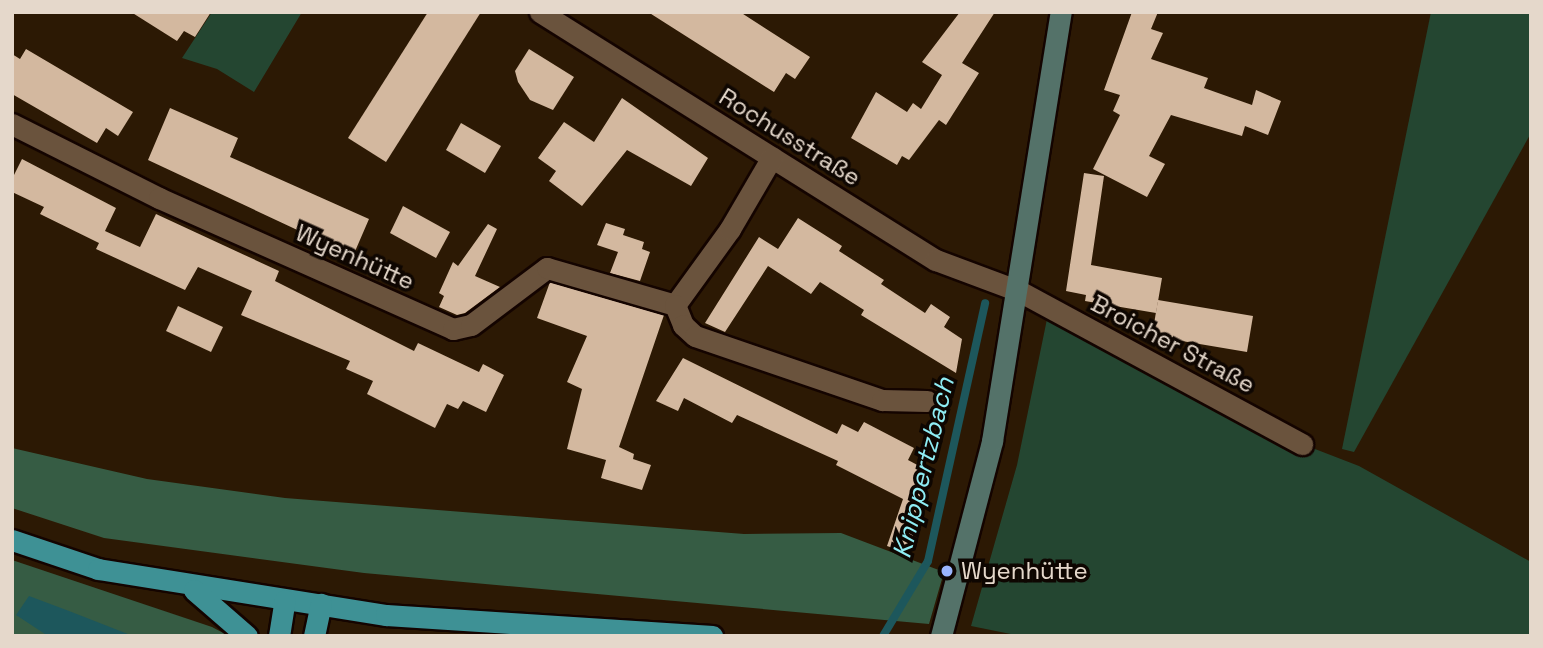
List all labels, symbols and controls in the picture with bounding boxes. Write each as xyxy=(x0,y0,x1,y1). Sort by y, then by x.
street label: Rochusstraße xyxy=(714,82,866,192)
street label: Wyenhütte xyxy=(291,218,419,296)
street label: Broicher Straße xyxy=(1086,289,1260,399)
water label: Knippertzbach xyxy=(886,374,962,562)
place label: Wyenhütte xyxy=(961,557,1088,585)
marker: Wyenhütte xyxy=(939,563,955,579)

